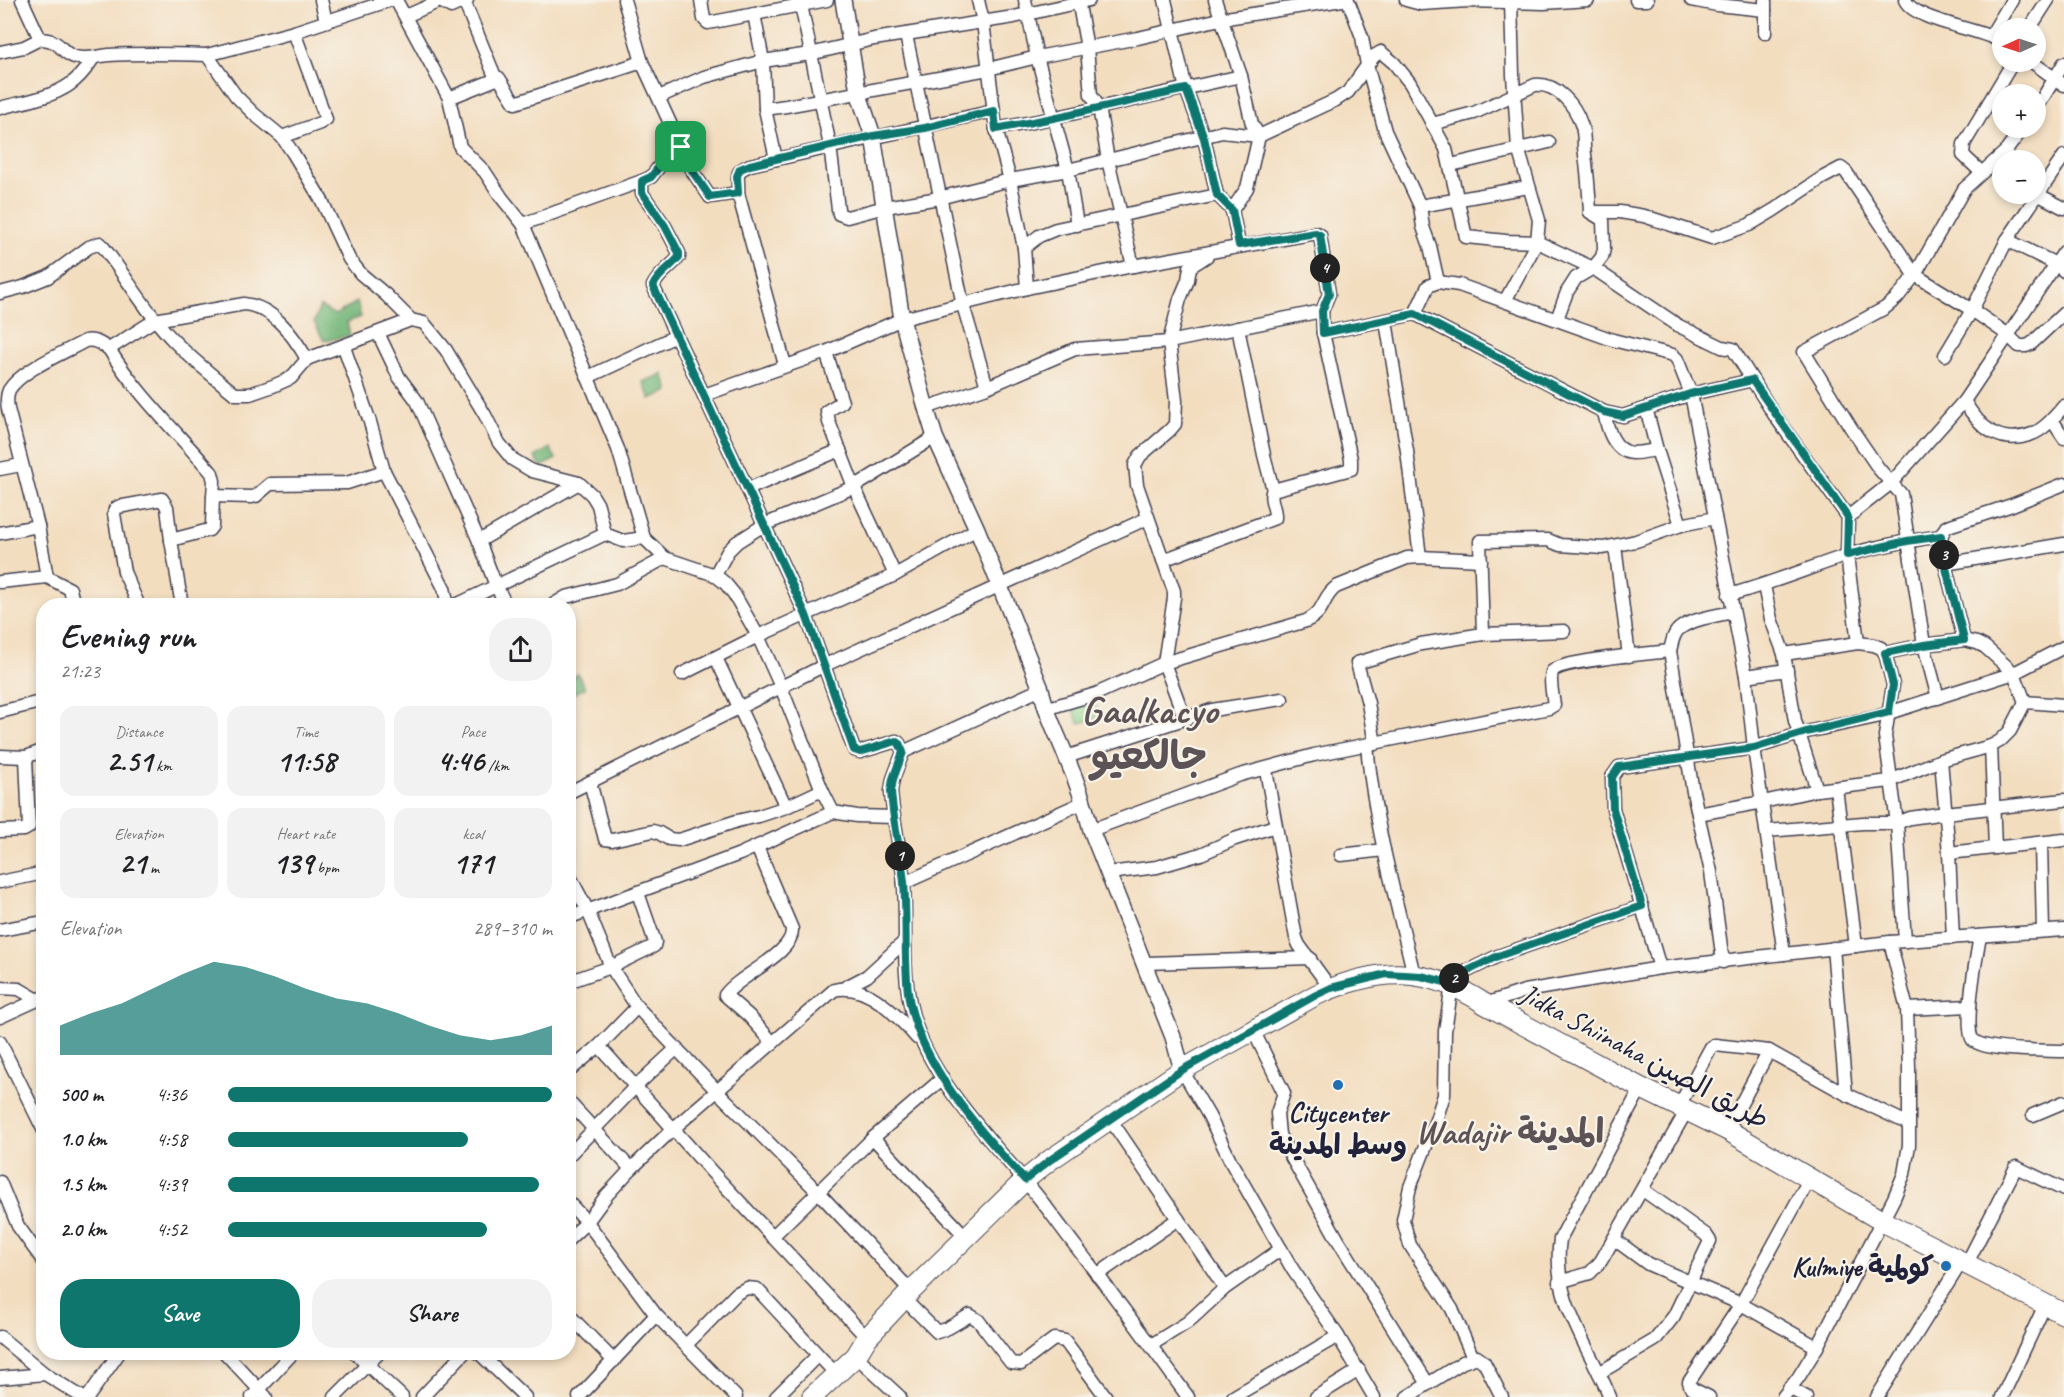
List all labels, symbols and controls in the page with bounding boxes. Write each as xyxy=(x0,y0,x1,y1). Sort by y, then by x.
north arrow xyxy=(1992,18,2046,72)
map controls xyxy=(1992,18,2046,204)
button: + xyxy=(1992,84,2046,138)
pin xyxy=(655,121,706,172)
icon: arrive xyxy=(664,130,697,163)
button: − xyxy=(1992,150,2046,204)
pin: 4 xyxy=(1310,253,1340,283)
text: 4 xyxy=(1321,258,1329,278)
pin: 3 xyxy=(1929,540,1959,570)
text: 3 xyxy=(1940,545,1948,565)
text: Evening run xyxy=(60,615,195,657)
button: share xyxy=(489,618,552,681)
text: 21:23 xyxy=(60,659,100,684)
district label: Gaalkacyo جالكعيو xyxy=(1081,685,1220,781)
text: Distance xyxy=(115,722,163,742)
text: Time xyxy=(294,722,318,742)
text: Pace xyxy=(461,722,485,742)
text: 2.51 xyxy=(106,742,152,780)
text: 11:58 xyxy=(276,742,336,780)
text: 4:46 xyxy=(437,742,484,780)
text: km xyxy=(152,756,172,776)
text: /km xyxy=(484,756,509,776)
text: Elevation xyxy=(114,824,164,844)
text: Heart rate xyxy=(277,824,335,844)
text: kcal xyxy=(462,824,484,844)
pin: 1 xyxy=(885,841,915,871)
text: 21 xyxy=(119,844,146,882)
text: 139 xyxy=(273,844,313,882)
text: 171 xyxy=(453,844,493,882)
text: 1 xyxy=(896,846,904,866)
text: m xyxy=(146,858,159,878)
text: bpm xyxy=(313,858,339,878)
text: Elevation xyxy=(60,916,122,941)
text: 289–310 m xyxy=(473,916,552,941)
pin: 2 xyxy=(1439,963,1469,993)
text: 2 xyxy=(1450,968,1458,988)
street label: Jidka Shiinaha طريق الصين xyxy=(1513,975,1775,1136)
marker: Citycenter وسط المدينة xyxy=(1331,1078,1345,1092)
text: 500 m xyxy=(60,1082,103,1107)
text: 4:36 xyxy=(156,1082,187,1107)
place label: Citycenter وسط المدينة xyxy=(1269,1095,1407,1162)
district label: Wadajir المدينة xyxy=(1416,1110,1604,1153)
text: 1.0 km xyxy=(60,1127,107,1152)
text: 4:58 xyxy=(156,1127,187,1152)
text: 1.5 km xyxy=(60,1172,106,1197)
text: 4:39 xyxy=(156,1172,187,1197)
text: 2.0 km xyxy=(60,1217,107,1242)
text: 4:52 xyxy=(156,1217,187,1242)
place label: Kulmiye كولمية xyxy=(1792,1249,1935,1285)
marker: Kulmiye كولمية xyxy=(1939,1259,1953,1273)
button: Save xyxy=(60,1279,300,1348)
button: Share xyxy=(312,1279,552,1348)

